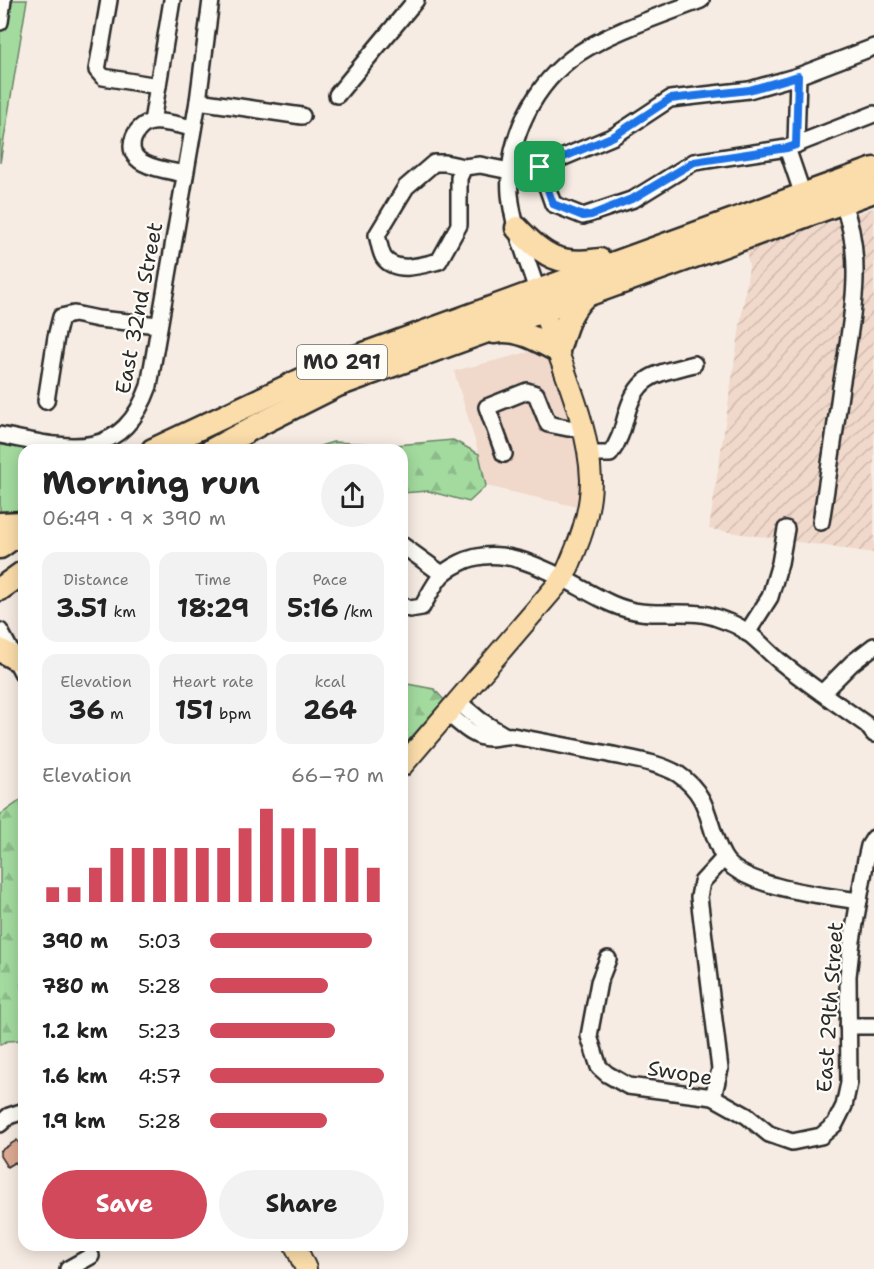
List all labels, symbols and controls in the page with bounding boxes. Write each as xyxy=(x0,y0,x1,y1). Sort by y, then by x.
pin xyxy=(514,141,565,192)
icon: arrive xyxy=(523,150,556,183)
street label: East 32nd Street xyxy=(109,220,169,396)
road number: MO 291 xyxy=(297,345,387,379)
text: Morning run xyxy=(42,460,260,505)
button: share xyxy=(321,464,384,527)
text: 06:49 · 9 × 390 m xyxy=(42,505,226,531)
text: Distance xyxy=(63,569,129,590)
text: Time xyxy=(195,569,231,590)
text: Pace xyxy=(312,569,348,590)
text: 3.51 xyxy=(56,590,108,625)
text: 18:29 xyxy=(177,590,249,625)
text: 5:16 xyxy=(287,590,339,625)
text: km xyxy=(108,601,136,622)
text: /km xyxy=(339,601,373,622)
text: Elevation xyxy=(60,671,132,692)
text: Heart rate xyxy=(172,671,254,692)
text: kcal xyxy=(314,671,346,692)
text: 36 xyxy=(68,692,105,727)
text: 151 xyxy=(175,692,214,727)
text: 264 xyxy=(303,692,357,727)
text: m xyxy=(105,703,124,724)
text: bpm xyxy=(214,703,251,724)
text: Elevation xyxy=(42,762,132,788)
text: 66–70 m xyxy=(291,762,384,788)
street label: East 29th Street xyxy=(810,921,850,1093)
text: 390 m xyxy=(42,928,108,954)
text: 5:03 xyxy=(138,928,181,954)
text: 780 m xyxy=(42,973,109,999)
text: 5:28 xyxy=(138,973,181,999)
text: 1.2 km xyxy=(42,1018,108,1044)
text: 5:23 xyxy=(138,1018,181,1044)
street label: Swope xyxy=(646,1054,714,1092)
text: 1.6 km xyxy=(42,1063,108,1089)
text: 4:57 xyxy=(138,1063,181,1089)
text: 1.9 km xyxy=(42,1108,105,1134)
text: 5:28 xyxy=(138,1108,181,1134)
button: Save xyxy=(42,1170,207,1239)
button: Share xyxy=(219,1170,384,1239)

